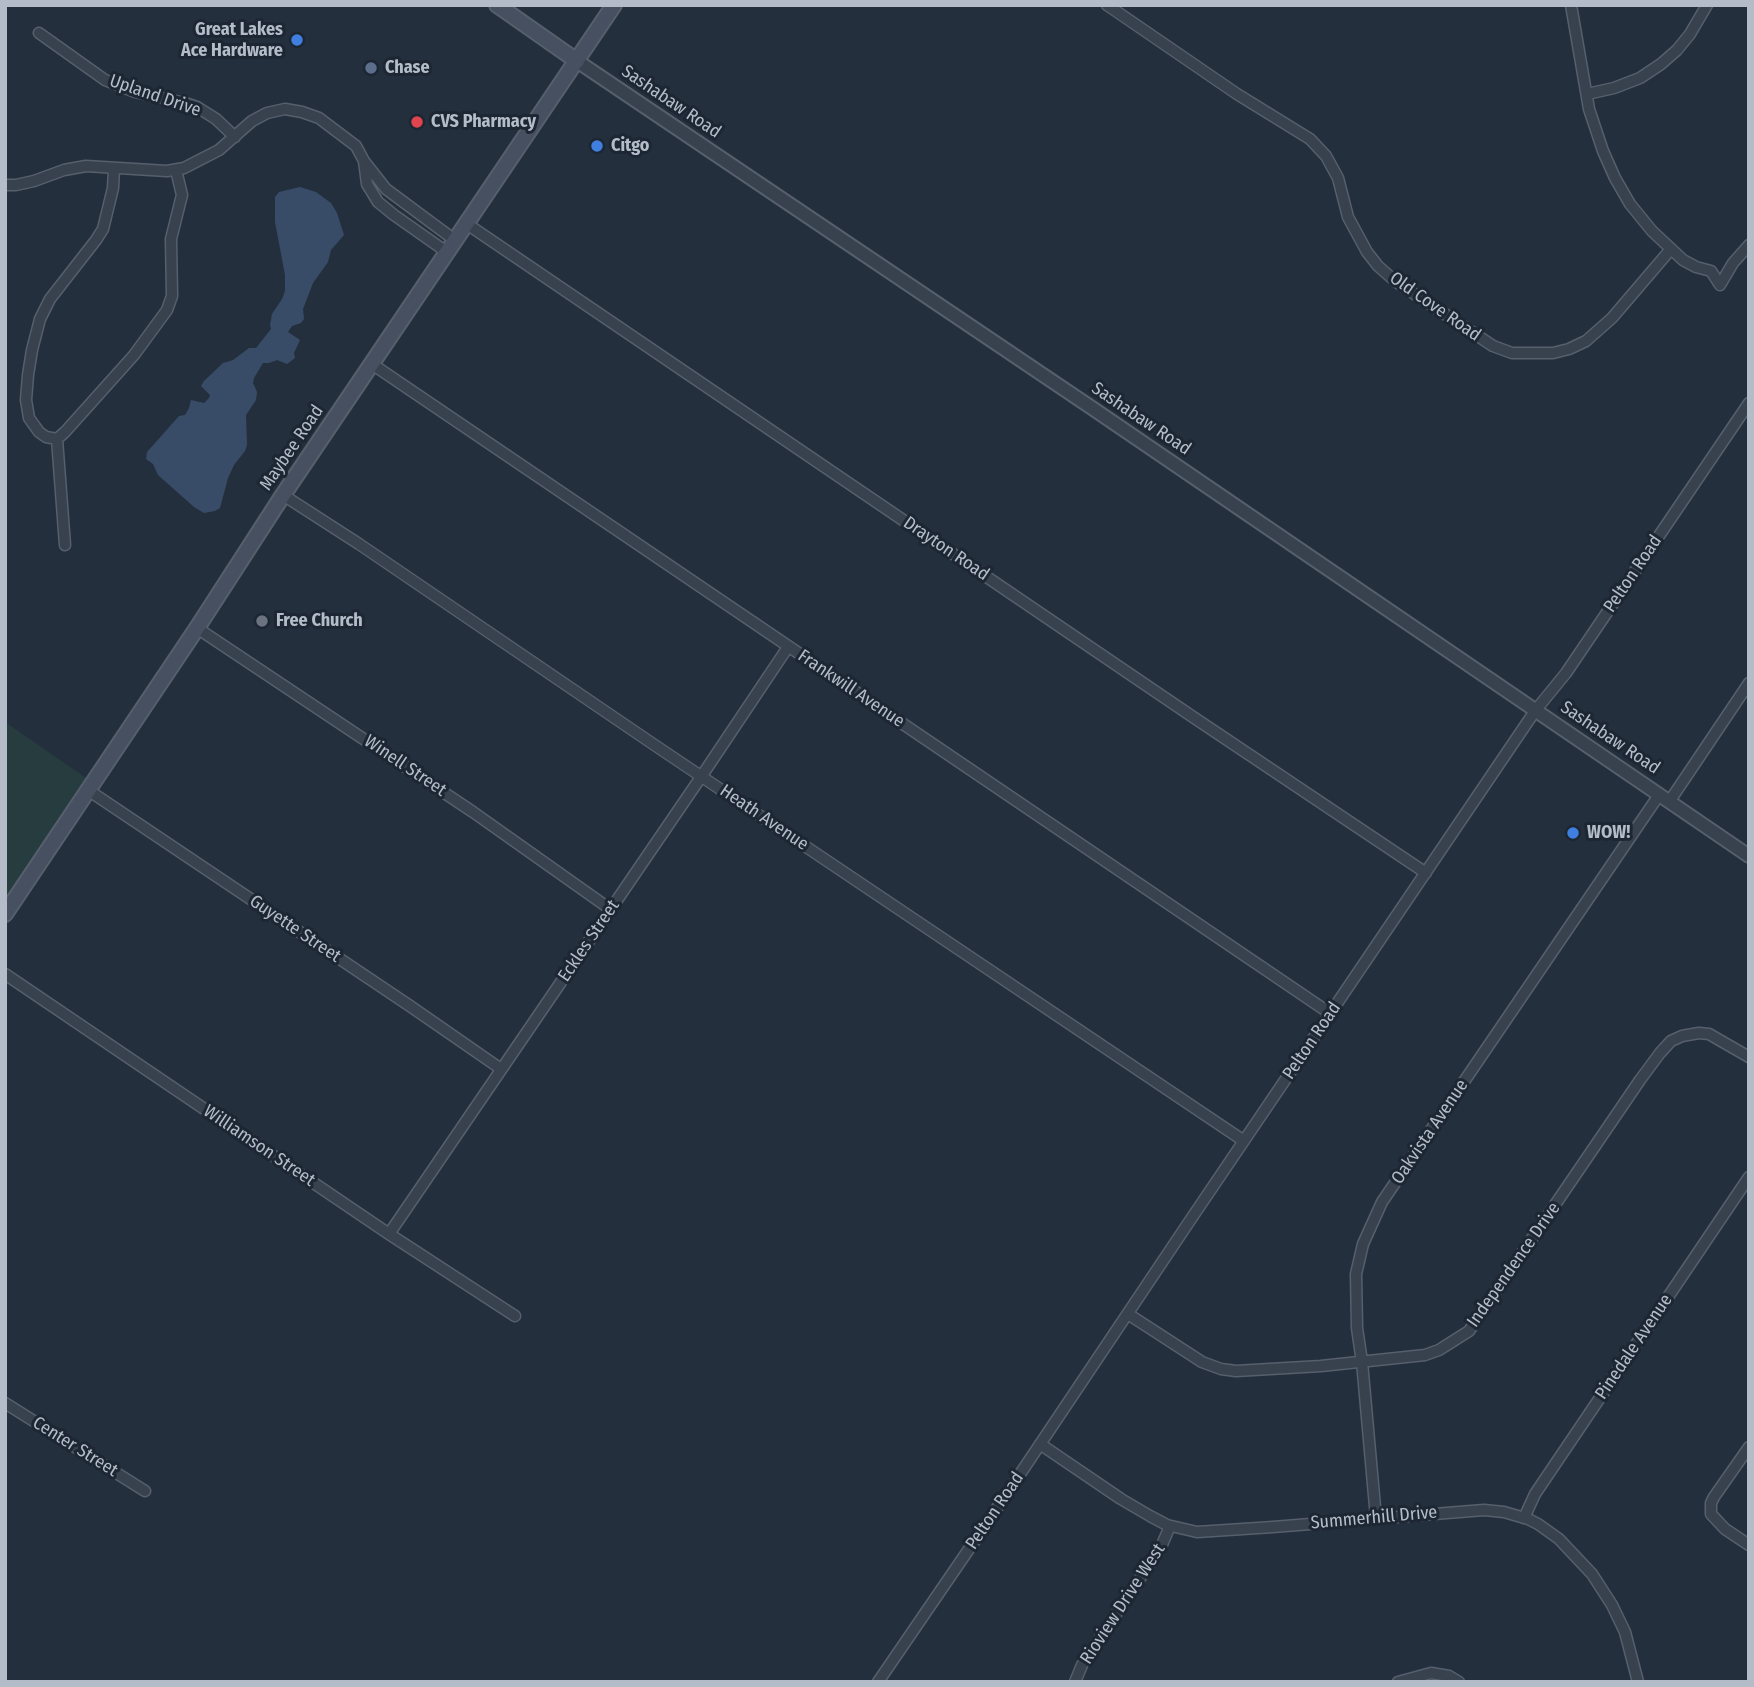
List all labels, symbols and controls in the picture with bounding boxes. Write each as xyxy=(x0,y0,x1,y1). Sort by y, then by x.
place label: Great Lakes Ace Hardware xyxy=(181,19,283,61)
marker: Great Lakes Ace Hardware xyxy=(289,32,305,48)
place label: Chase xyxy=(385,57,430,79)
marker: Chase xyxy=(363,60,379,76)
street label: Sashabaw Road xyxy=(617,61,725,143)
street label: Upland Drive xyxy=(107,70,203,122)
place label: CVS Pharmacy xyxy=(431,111,536,133)
marker: CVS Pharmacy xyxy=(409,114,425,130)
place label: Citgo xyxy=(611,135,649,157)
marker: Citgo xyxy=(589,138,605,154)
street label: Old Cove Road xyxy=(1385,268,1485,346)
street label: Sashabaw Road xyxy=(1087,378,1195,460)
street label: Maybee Road xyxy=(256,401,328,495)
street label: Drayton Road xyxy=(899,512,993,586)
street label: Pelton Road xyxy=(1599,531,1667,617)
place label: Free Church xyxy=(276,610,363,632)
marker: Free Church xyxy=(254,613,270,629)
street label: Frankwill Avenue xyxy=(794,645,908,733)
street label: Sashabaw Road xyxy=(1556,697,1664,779)
street label: Winell Street xyxy=(360,731,450,801)
street label: Heath Avenue xyxy=(716,780,812,856)
place label: WOW! xyxy=(1587,822,1630,844)
marker: WOW! xyxy=(1565,825,1581,841)
street label: Guyette Street xyxy=(245,891,345,967)
street label: Eckles Street xyxy=(554,896,624,986)
street label: Pelton Road xyxy=(1278,998,1346,1084)
street label: Oakvista Avenue xyxy=(1387,1076,1473,1188)
street label: Williamson Street xyxy=(199,1101,319,1191)
street label: Independence Drive xyxy=(1463,1198,1565,1332)
street label: Pinedale Avenue xyxy=(1591,1290,1677,1404)
street label: Center Street xyxy=(28,1412,122,1482)
street label: Pelton Road xyxy=(961,1468,1029,1554)
street label: Summerhill Drive xyxy=(1310,1502,1438,1534)
street label: Rioview Drive West xyxy=(1076,1540,1170,1668)

